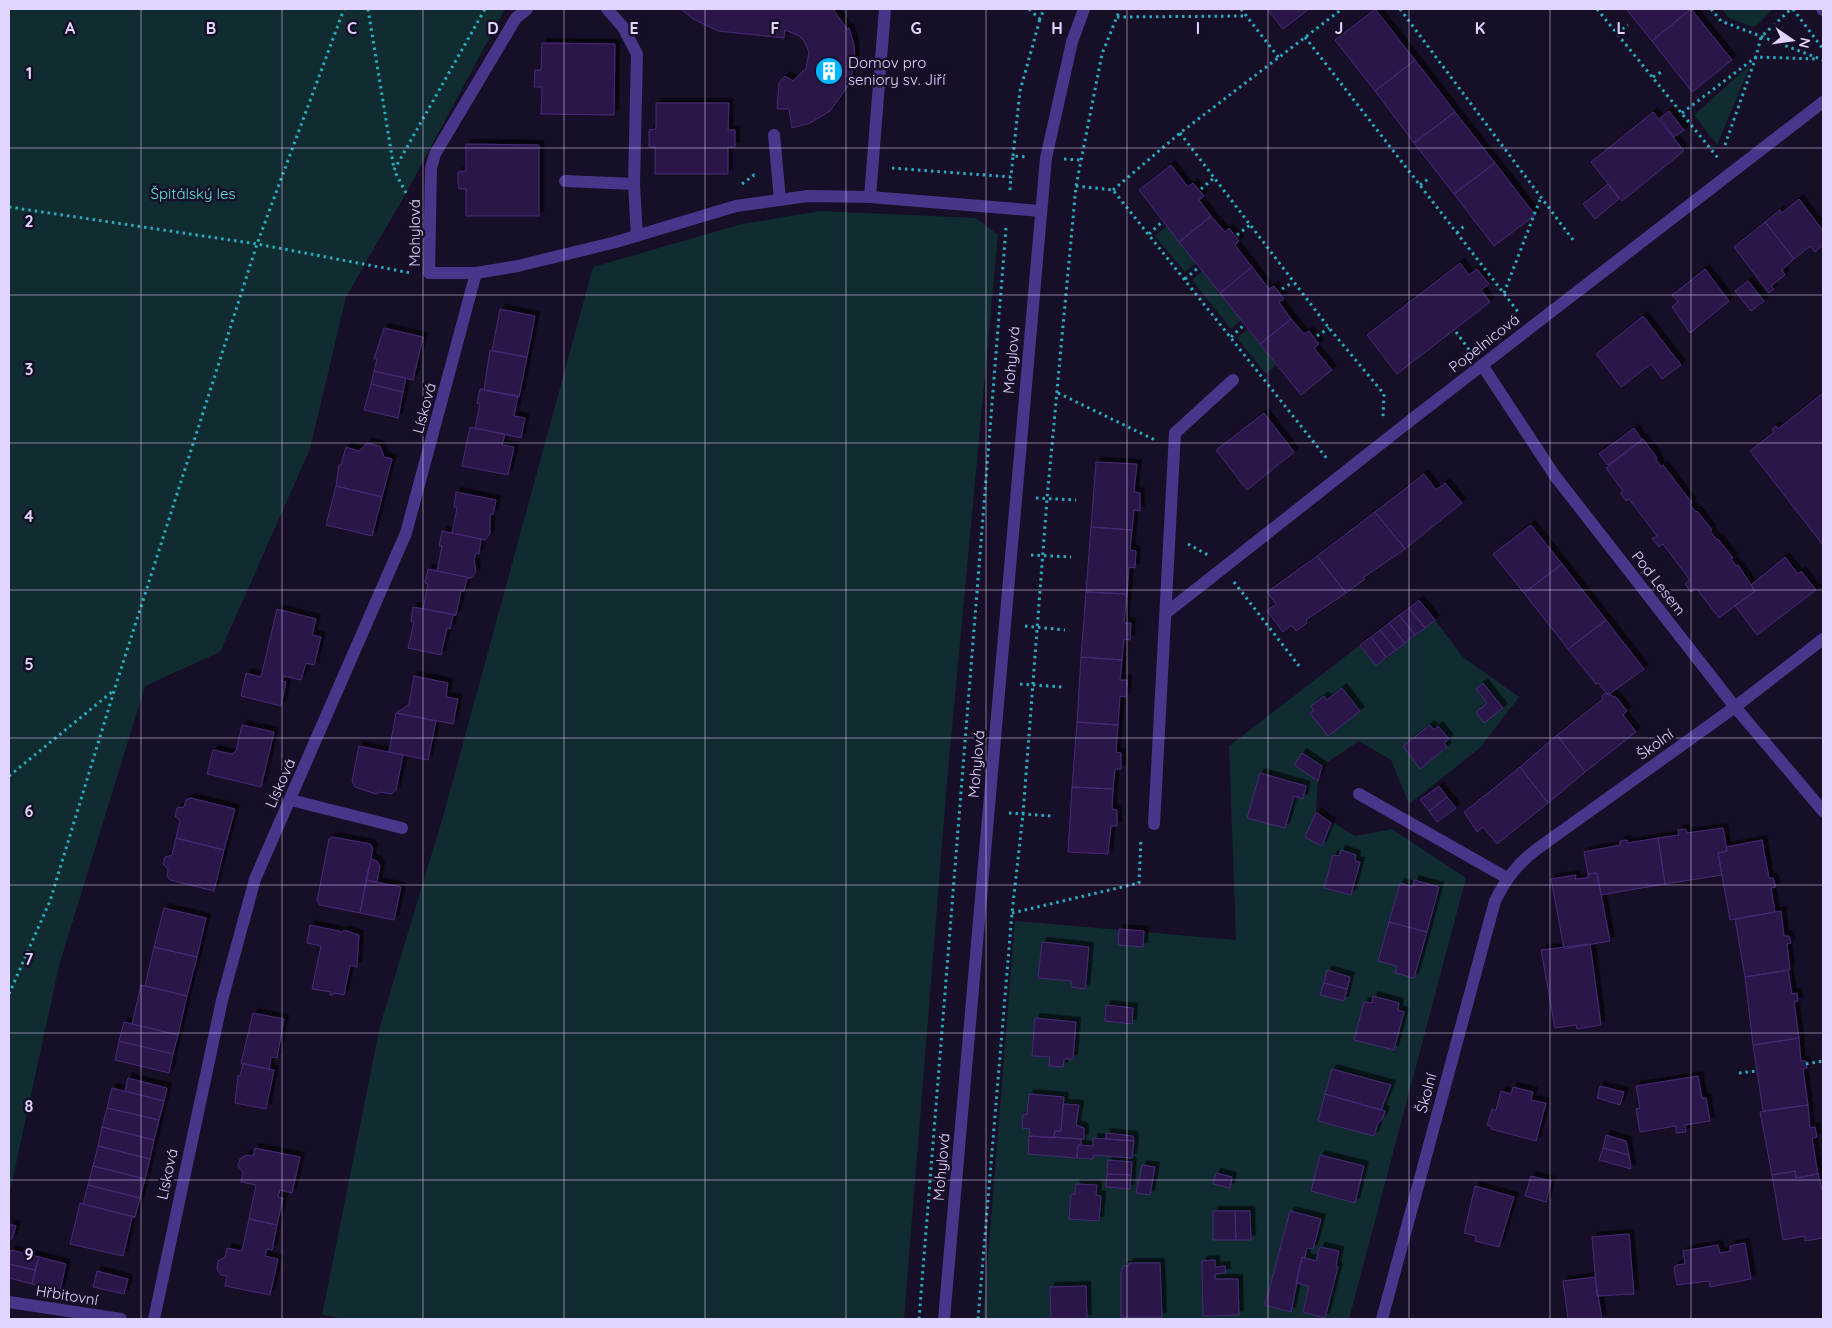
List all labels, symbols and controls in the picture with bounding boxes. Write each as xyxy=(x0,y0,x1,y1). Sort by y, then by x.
north arrow xyxy=(1767,15,1817,65)
text: A xyxy=(65,18,76,38)
text: B xyxy=(206,18,216,38)
text: C xyxy=(347,18,357,38)
text: D xyxy=(487,18,499,38)
text: E xyxy=(629,18,639,38)
text: F xyxy=(771,18,780,38)
text: G xyxy=(910,18,922,38)
text: H xyxy=(1051,18,1063,38)
text: I xyxy=(1196,18,1200,38)
text: J xyxy=(1335,18,1343,38)
text: K xyxy=(1475,18,1485,38)
text: L xyxy=(1617,18,1626,38)
text: N xyxy=(1795,36,1815,50)
place label: Domov pro seniory sv. Jiří xyxy=(848,53,946,89)
building icon: Domov pro seniory sv. Jiří xyxy=(814,56,844,86)
text: 1 xyxy=(26,63,32,83)
park label: Špitálský les xyxy=(151,184,235,203)
street label: Mohylová xyxy=(405,199,424,267)
text: 2 xyxy=(24,211,34,231)
street label: Popelnicová xyxy=(1445,310,1523,376)
street label: Mohylová xyxy=(999,325,1023,395)
text: 3 xyxy=(25,359,33,379)
street label: Lísková xyxy=(408,380,440,436)
text: 4 xyxy=(24,506,34,526)
street label: Pod Lesem xyxy=(1628,547,1690,619)
text: 5 xyxy=(24,654,34,674)
street label: Školní xyxy=(1633,724,1678,764)
street label: Mohylová xyxy=(964,729,988,799)
street label: Lísková xyxy=(261,755,299,811)
text: 6 xyxy=(25,801,34,821)
text: 7 xyxy=(25,949,34,969)
street label: Školní xyxy=(1412,1070,1441,1115)
text: 8 xyxy=(25,1096,34,1116)
street label: Mohylová xyxy=(929,1132,953,1202)
street label: Lísková xyxy=(152,1147,182,1201)
text: 9 xyxy=(24,1244,34,1264)
street label: Hřbitovní xyxy=(35,1281,100,1309)

